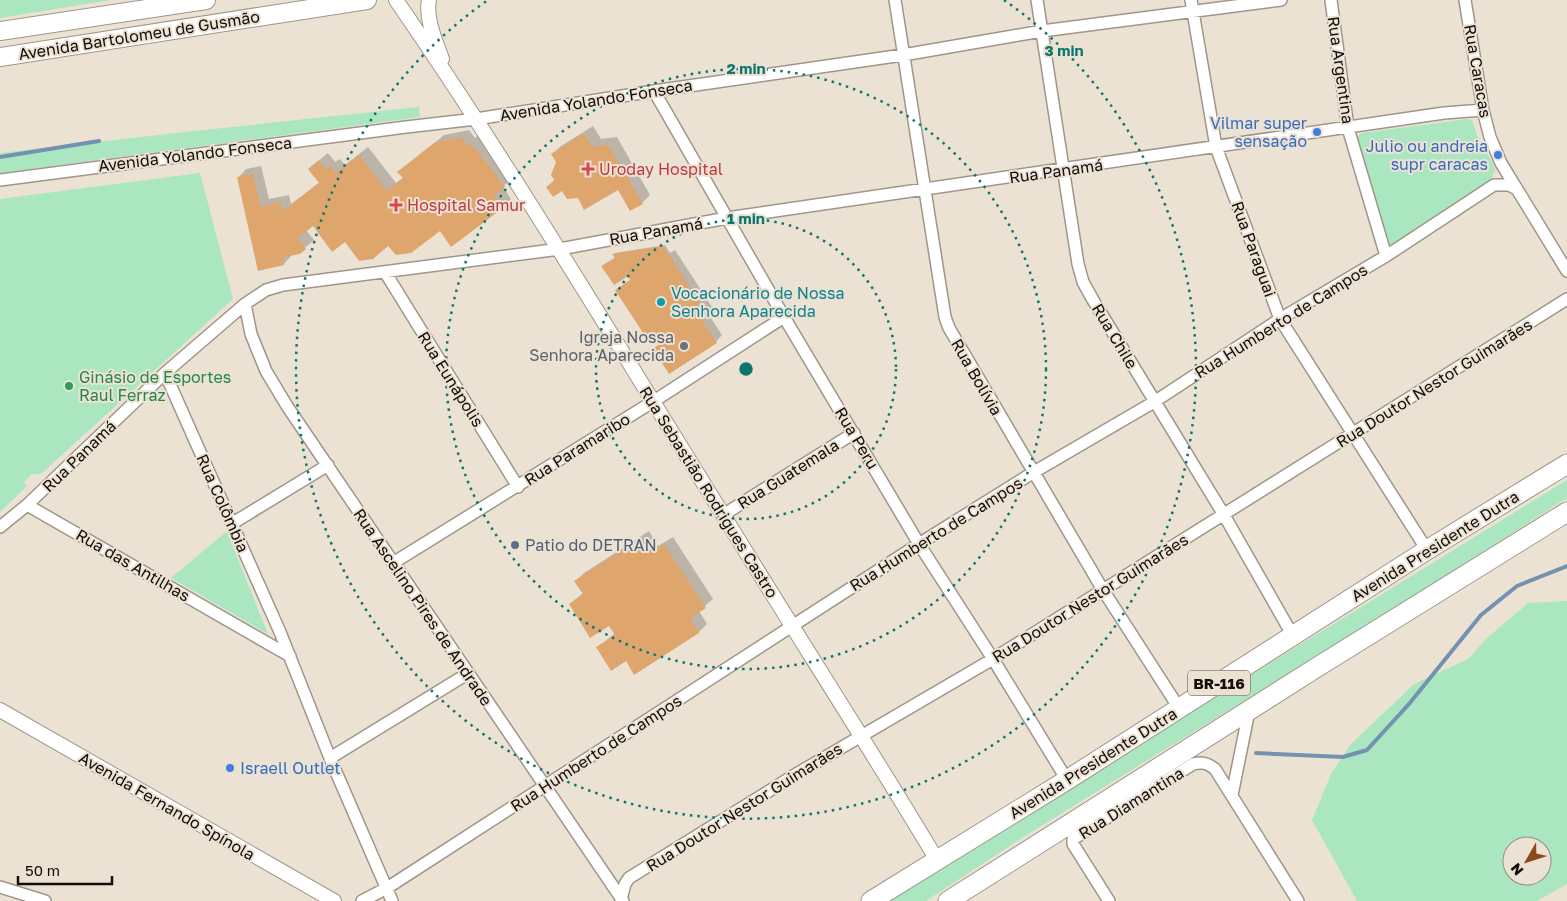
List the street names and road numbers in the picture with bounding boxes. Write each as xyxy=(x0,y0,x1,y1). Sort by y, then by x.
street label: Avenida Bartolomeu de Gusmão xyxy=(17,6,261,64)
street label: Rua Argentina xyxy=(1324,15,1358,125)
street label: Rua Caracas xyxy=(1460,23,1496,119)
street label: Avenida Yolando Fonseca xyxy=(498,75,694,125)
street label: Avenida Yolando Fonseca xyxy=(97,132,293,176)
street label: Rua Panamá xyxy=(1008,155,1104,187)
street label: Rua Paraguai xyxy=(1227,198,1281,300)
street label: Rua Panamá xyxy=(608,213,704,249)
street label: Rua Humberto de Campos xyxy=(1191,260,1371,382)
street label: Rua Chile xyxy=(1088,300,1142,372)
street label: Rua Doutor Nestor Guimarães xyxy=(1332,314,1536,452)
street label: Rua Eunápolis xyxy=(414,328,488,430)
street label: Rua Bolívia xyxy=(947,335,1007,419)
street label: Rua Sebastião Rodrigues Castro xyxy=(635,382,783,602)
street label: Rua Peru xyxy=(831,403,883,473)
street label: Rua Paramaribo xyxy=(520,408,634,490)
street label: Rua Panamá xyxy=(38,416,120,496)
street label: Rua Guatemala xyxy=(733,435,843,513)
street label: Rua Colômbia xyxy=(192,451,254,555)
street label: Rua Humberto de Campos xyxy=(846,473,1026,595)
street label: Avenida Presidente Dutra xyxy=(1347,486,1523,606)
street label: Rua Ascelino Pires de Andrade xyxy=(349,505,497,709)
street label: Rua das Antilhas xyxy=(72,524,194,606)
street label: Rua Doutor Nestor Guimarães xyxy=(988,529,1192,667)
road number: BR-116 xyxy=(1188,670,1250,696)
street label: Rua Humberto de Campos xyxy=(507,690,685,816)
street label: Avenida Presidente Dutra xyxy=(1005,703,1181,823)
street label: Rua Doutor Nestor Guimarães xyxy=(642,738,846,876)
street label: Avenida Fernando Spínola xyxy=(76,747,258,865)
street label: Rua Diamantina xyxy=(1075,763,1187,843)

